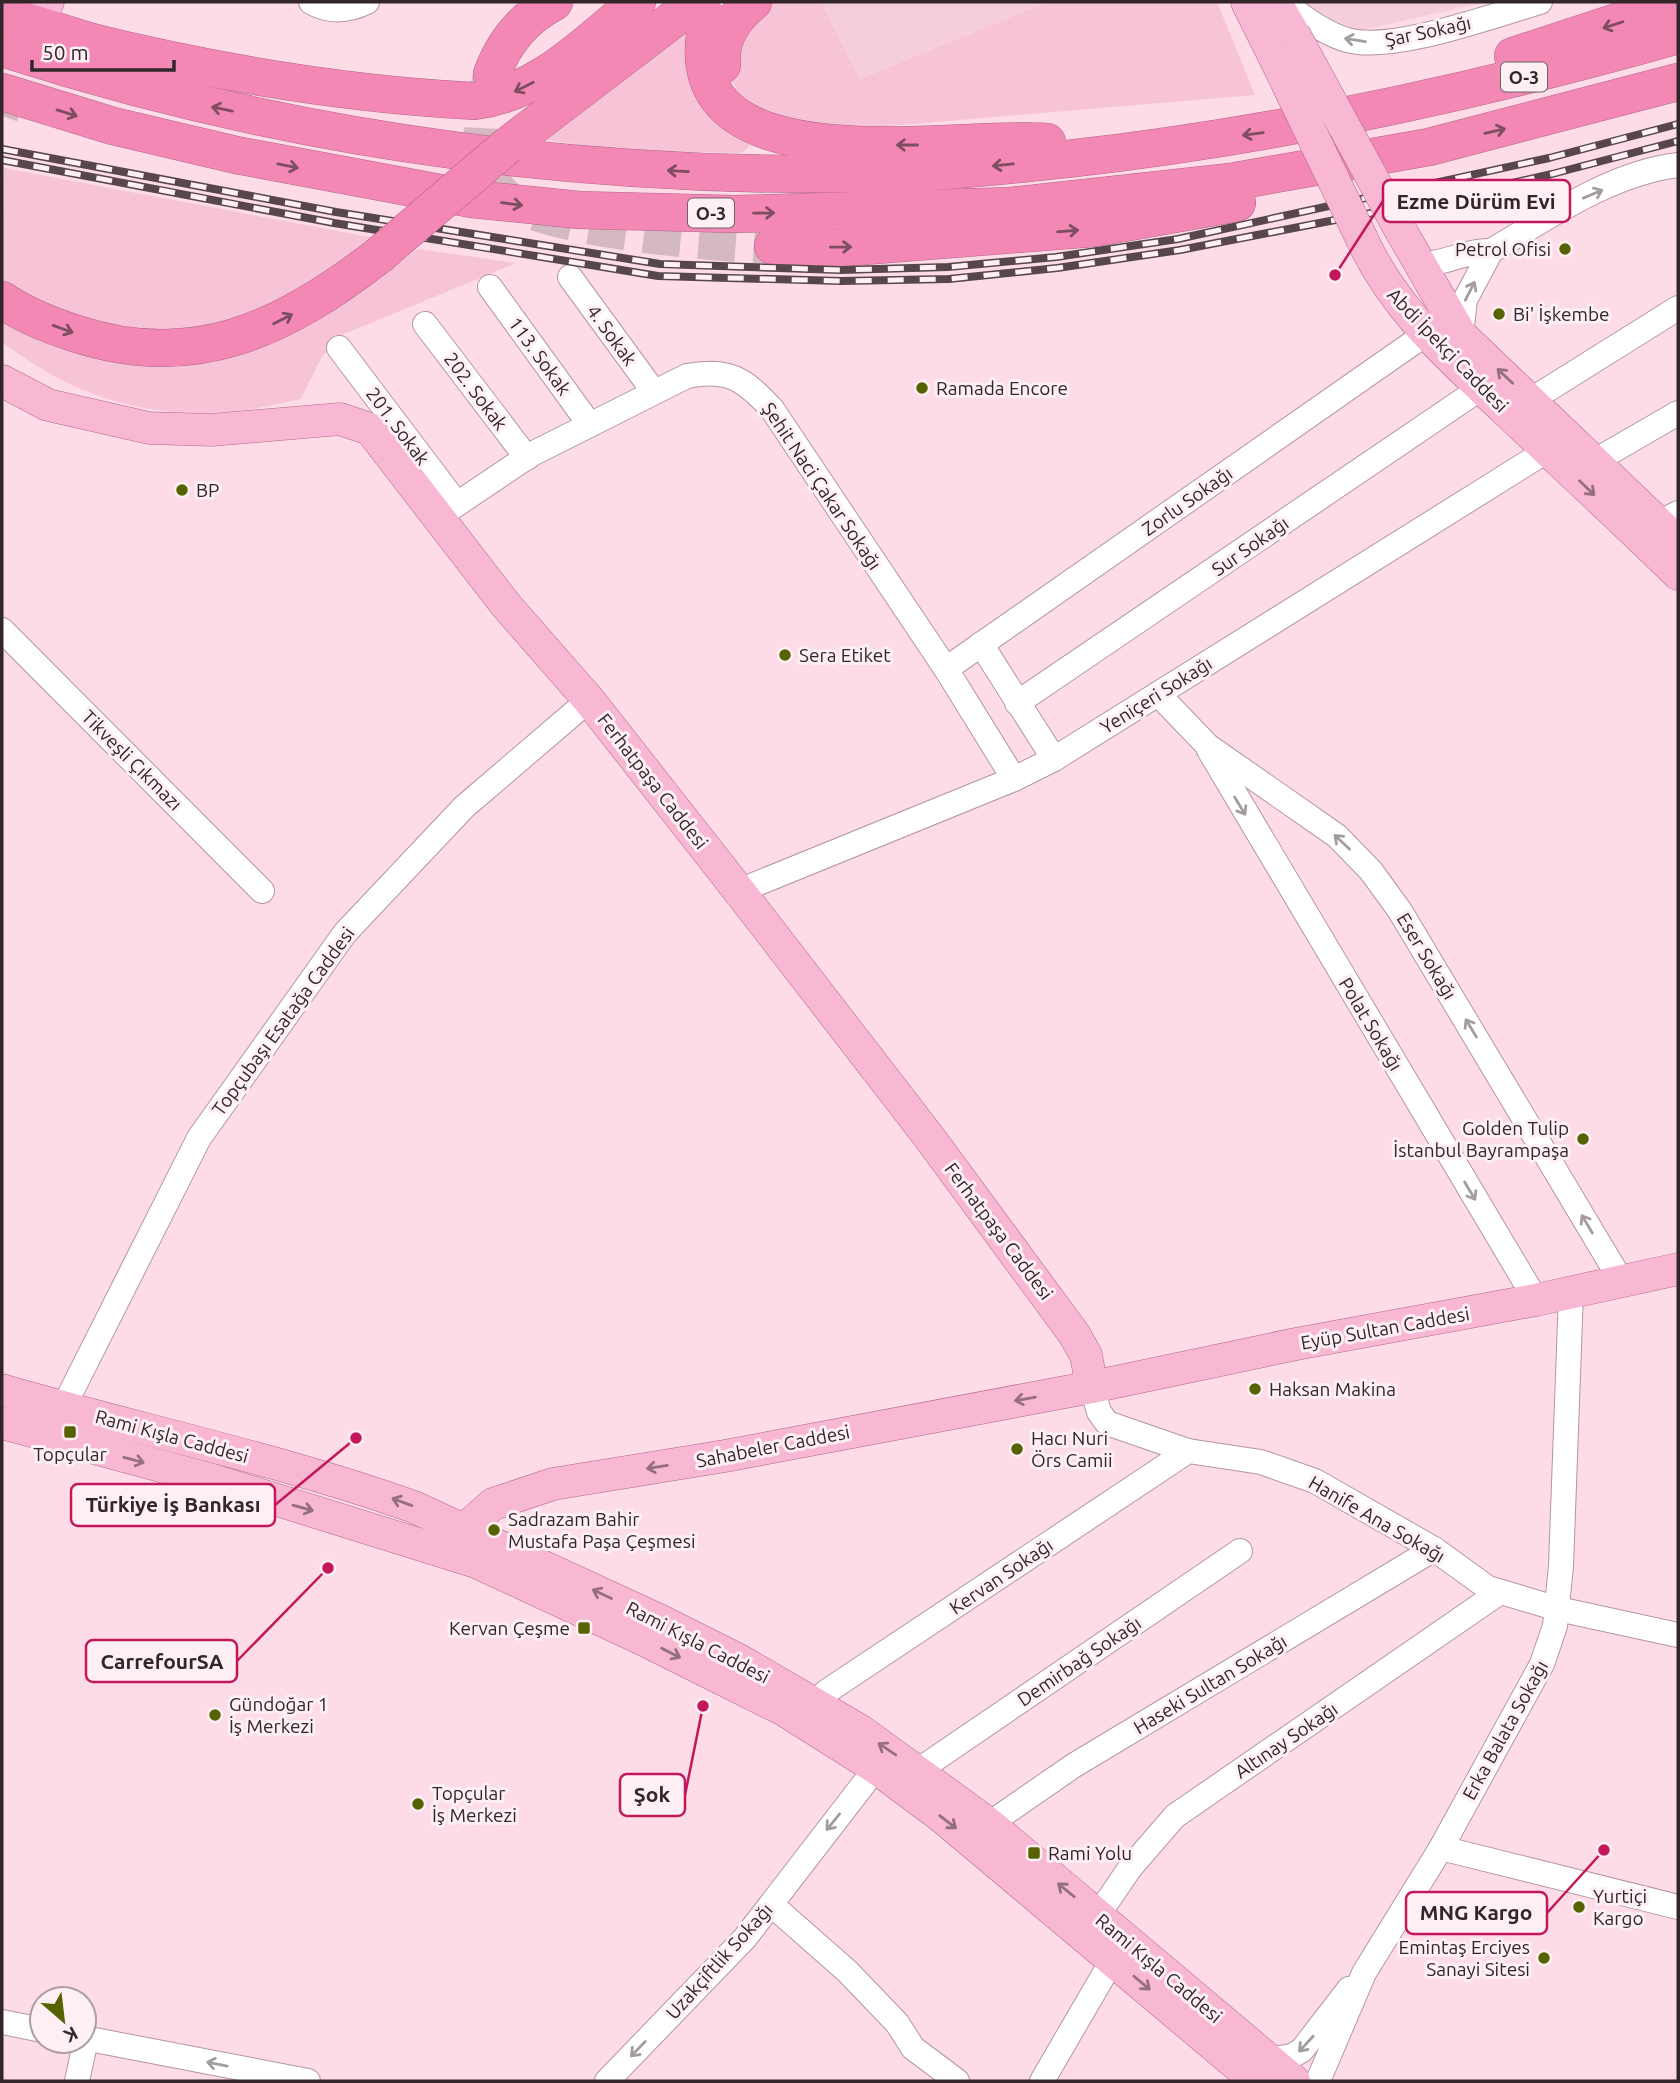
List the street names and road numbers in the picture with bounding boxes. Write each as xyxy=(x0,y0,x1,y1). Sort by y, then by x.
street label: Şar Sokağı xyxy=(1383,11,1473,51)
road number: O-3 xyxy=(1501,62,1547,92)
road number: O-3 xyxy=(688,198,734,228)
street label: Abdi İpekçi Caddesi xyxy=(1383,283,1513,417)
street label: 4. Sokak xyxy=(583,300,642,370)
street label: 113. Sokak xyxy=(504,313,576,400)
street label: 202. Sokak xyxy=(440,348,512,434)
street label: 201. Sokak xyxy=(362,383,434,469)
street label: Şehit Naci Çakar Sokağı xyxy=(758,398,886,574)
street label: Zorlu Sokağı xyxy=(1138,462,1236,540)
street label: Sur Sokağı xyxy=(1208,512,1292,580)
street label: Yeniçeri Sokağı xyxy=(1096,652,1216,738)
street label: Tikveşli Çıkmazı xyxy=(77,705,187,815)
street label: Ferhatpaşa Caddesi xyxy=(593,709,713,853)
street label: Eser Sokağı xyxy=(1393,909,1461,1003)
street label: Topçubaşı Esatağa Caddesi xyxy=(207,922,359,1120)
street label: Polat Sokağı xyxy=(1335,973,1407,1075)
street label: Ferhatpaşa Caddesi xyxy=(940,1158,1058,1304)
street label: Eyüp Sultan Caddesi xyxy=(1299,1302,1471,1354)
street label: Rami Kışla Caddesi xyxy=(93,1405,251,1467)
street label: Sahabeler Caddesi xyxy=(694,1420,852,1472)
street label: Hanife Ana Sokağı xyxy=(1305,1471,1449,1567)
street label: Kervan Sokağı xyxy=(945,1533,1057,1619)
street label: Rami Kışla Caddesi xyxy=(623,1596,773,1688)
street label: Demirbağ Sokağı xyxy=(1013,1612,1145,1710)
street label: Haseki Sultan Sokağı xyxy=(1130,1630,1290,1738)
street label: Erka Balata Sokağı xyxy=(1458,1657,1552,1803)
street label: Altınay Sokağı xyxy=(1230,1697,1342,1783)
street label: Uzakçiftlik Sokağı xyxy=(661,1899,777,2023)
street label: Rami Kışla Caddesi xyxy=(1091,1909,1227,2027)

